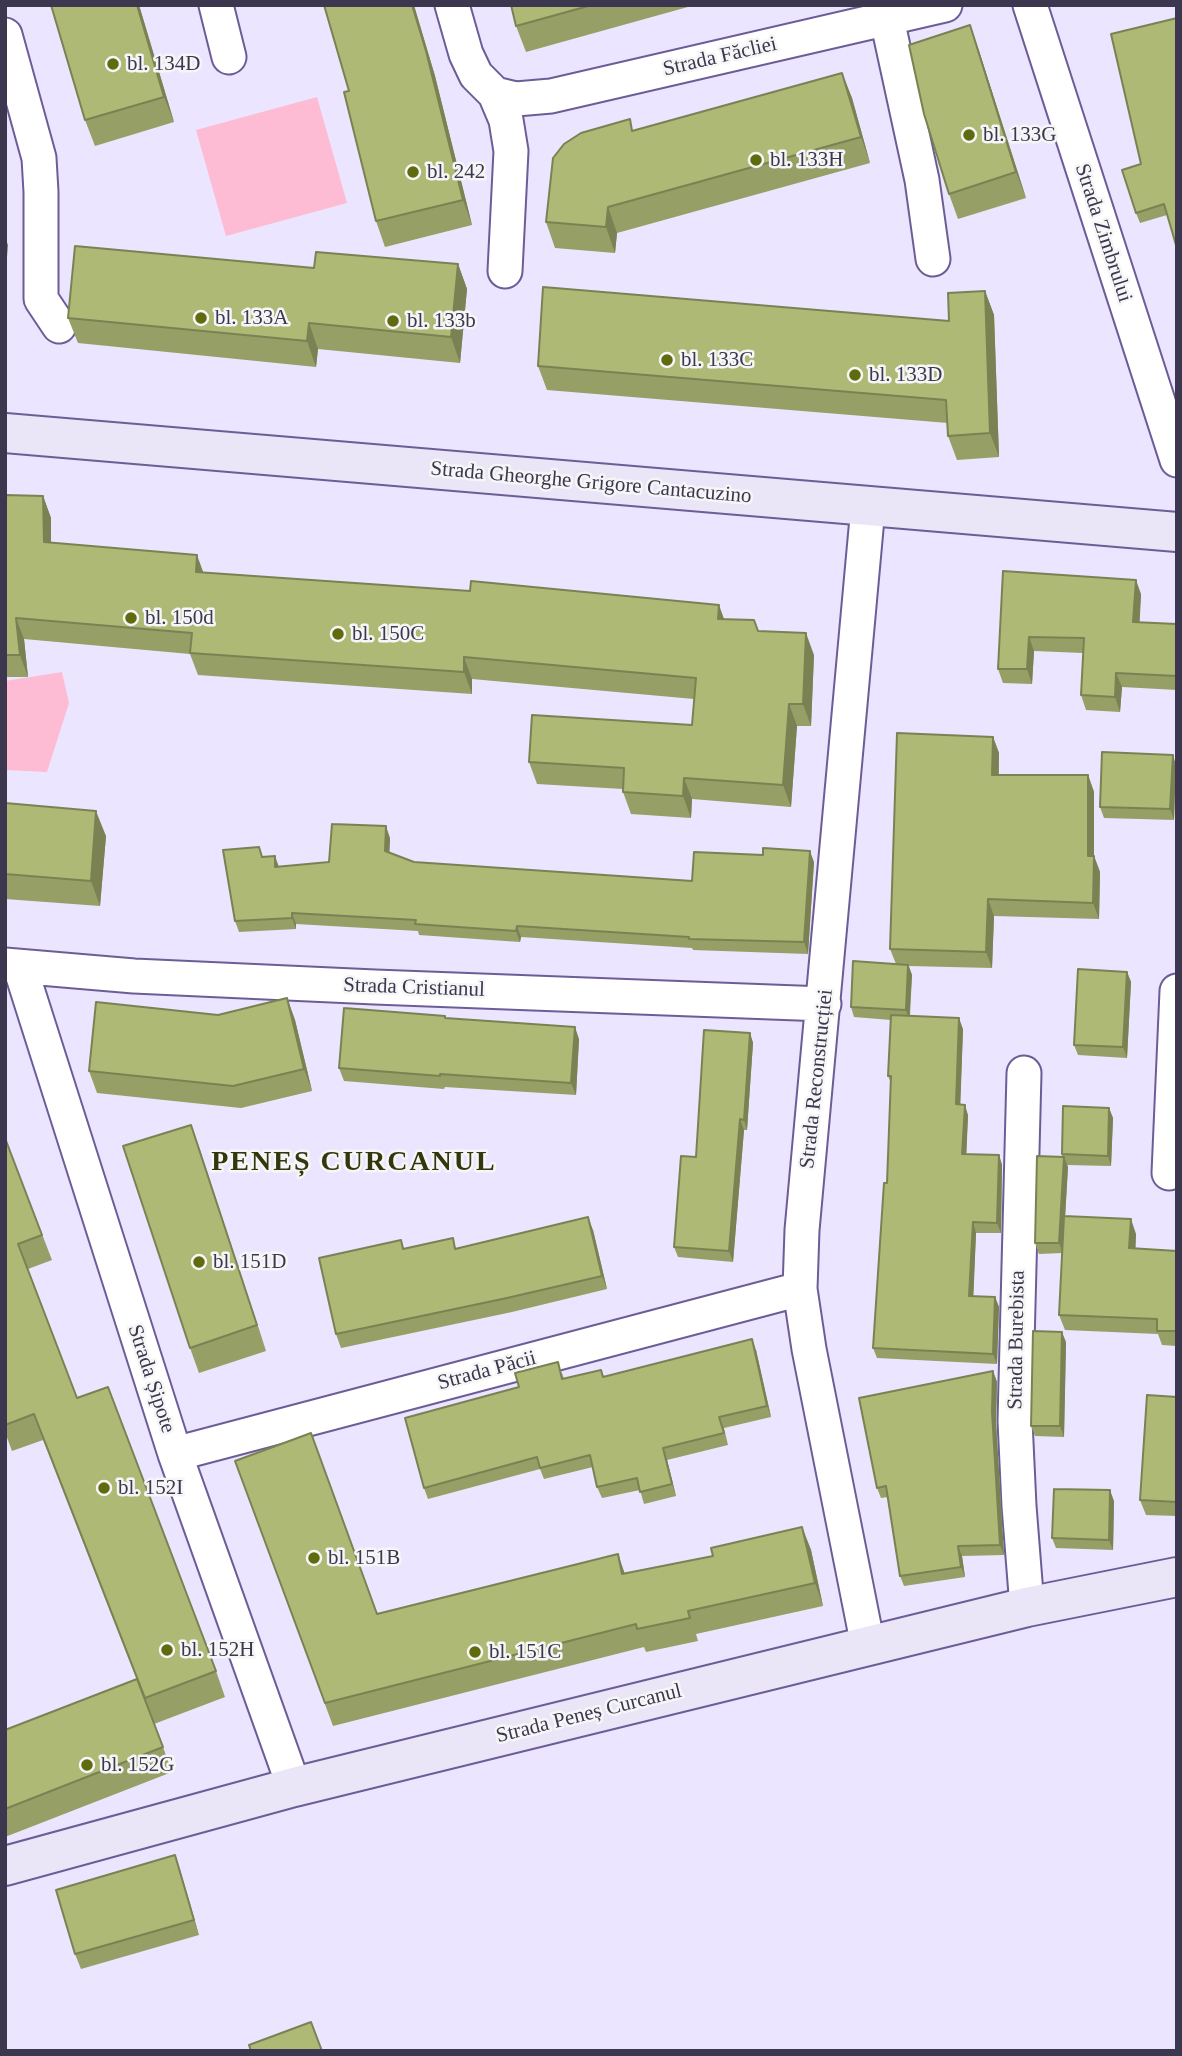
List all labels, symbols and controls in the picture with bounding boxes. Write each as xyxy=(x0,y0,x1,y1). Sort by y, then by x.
street label: Strada Făcliei xyxy=(661,32,779,82)
place label: bl. 134D xyxy=(127,51,200,77)
marker: bl. 134D xyxy=(105,56,121,72)
place label: bl. 133G xyxy=(983,122,1056,148)
marker: bl. 133G xyxy=(961,127,977,143)
place label: bl. 133H xyxy=(770,147,844,173)
marker: bl. 133H xyxy=(748,152,764,168)
place label: bl. 242 xyxy=(427,159,485,185)
street label: Strada Zimbrului xyxy=(1069,161,1137,305)
marker: bl. 242 xyxy=(405,164,421,180)
place label: bl. 133A xyxy=(215,305,288,331)
place label: bl. 133b xyxy=(407,308,476,334)
marker: bl. 133A xyxy=(193,310,209,326)
marker: bl. 133b xyxy=(385,313,401,329)
place label: bl. 133C xyxy=(681,347,753,373)
marker: bl. 133C xyxy=(659,352,675,368)
place label: bl. 133D xyxy=(869,362,942,388)
marker: bl. 133D xyxy=(847,367,863,383)
street label: Strada Gheorghe Grigore Cantacuzino xyxy=(429,456,753,510)
place label: bl. 150d xyxy=(145,605,214,631)
marker: bl. 150d xyxy=(123,610,139,626)
place label: bl. 150C xyxy=(352,621,424,647)
marker: bl. 150C xyxy=(330,626,346,642)
street label: Strada Cristianul xyxy=(343,973,485,1003)
street label: Strada Reconstrucției xyxy=(795,988,839,1170)
district label: PENEȘ CURCANUL xyxy=(213,1146,495,1180)
place label: bl. 151D xyxy=(213,1249,286,1275)
marker: bl. 151D xyxy=(191,1254,207,1270)
street label: Strada Burebista xyxy=(1003,1270,1031,1410)
street label: Strada Șipote xyxy=(122,1322,180,1436)
street label: Strada Păcii xyxy=(435,1346,539,1396)
place label: bl. 152I xyxy=(118,1475,183,1501)
marker: bl. 152I xyxy=(96,1480,112,1496)
place label: bl. 151B xyxy=(328,1545,400,1571)
marker: bl. 151B xyxy=(306,1550,322,1566)
place label: bl. 152H xyxy=(181,1637,255,1663)
place label: bl. 151C xyxy=(489,1639,561,1665)
marker: bl. 152H xyxy=(159,1642,175,1658)
marker: bl. 151C xyxy=(467,1644,483,1660)
street label: Strada Peneș Curcanul xyxy=(494,1679,684,1749)
place label: bl. 152G xyxy=(101,1752,174,1778)
marker: bl. 152G xyxy=(79,1757,95,1773)

